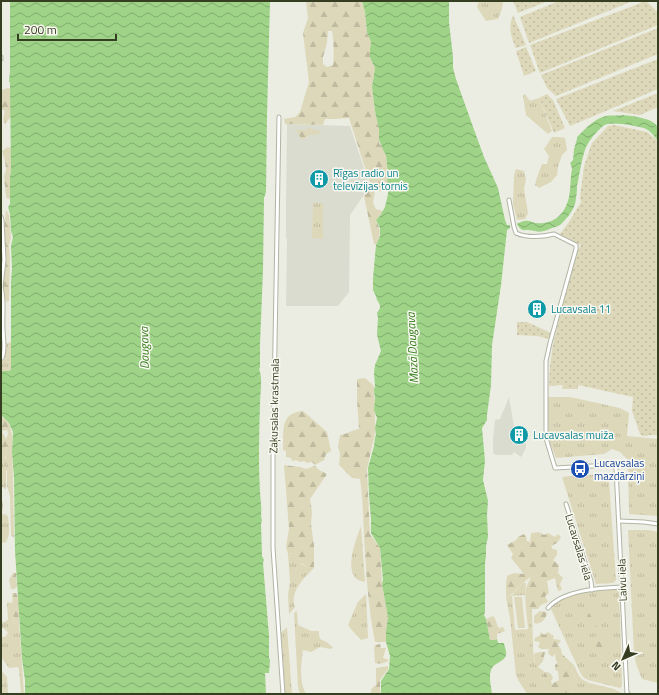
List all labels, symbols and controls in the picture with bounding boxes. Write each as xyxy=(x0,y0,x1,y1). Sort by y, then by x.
scale bar xyxy=(18,16,116,42)
text: 200 m xyxy=(24,20,57,39)
place label: Rīgas radio un televīzijas tornis xyxy=(333,165,408,194)
building icon: Rīgas radio un televīzijas tornis xyxy=(308,168,330,190)
building icon: Lucavsala 11 xyxy=(526,298,548,320)
place label: Lucavsala 11 xyxy=(551,301,611,317)
water label: Mazā Daugava xyxy=(401,311,423,384)
water label: Daugava xyxy=(134,326,154,369)
street label: Zaķusalas krastmala xyxy=(265,358,283,454)
building icon: Lucavsalas muiža xyxy=(508,424,530,446)
place label: Lucavsalas muiža xyxy=(533,427,614,443)
place label: Lucavsalas mazdārziņi xyxy=(594,455,645,484)
bus stop icon: Lucavsalas mazdārziņi xyxy=(569,458,591,480)
street label: Lucavsalas iela xyxy=(561,512,597,583)
street label: Laivu iela xyxy=(613,558,631,602)
north arrow xyxy=(603,639,643,679)
text: N xyxy=(608,658,624,674)

